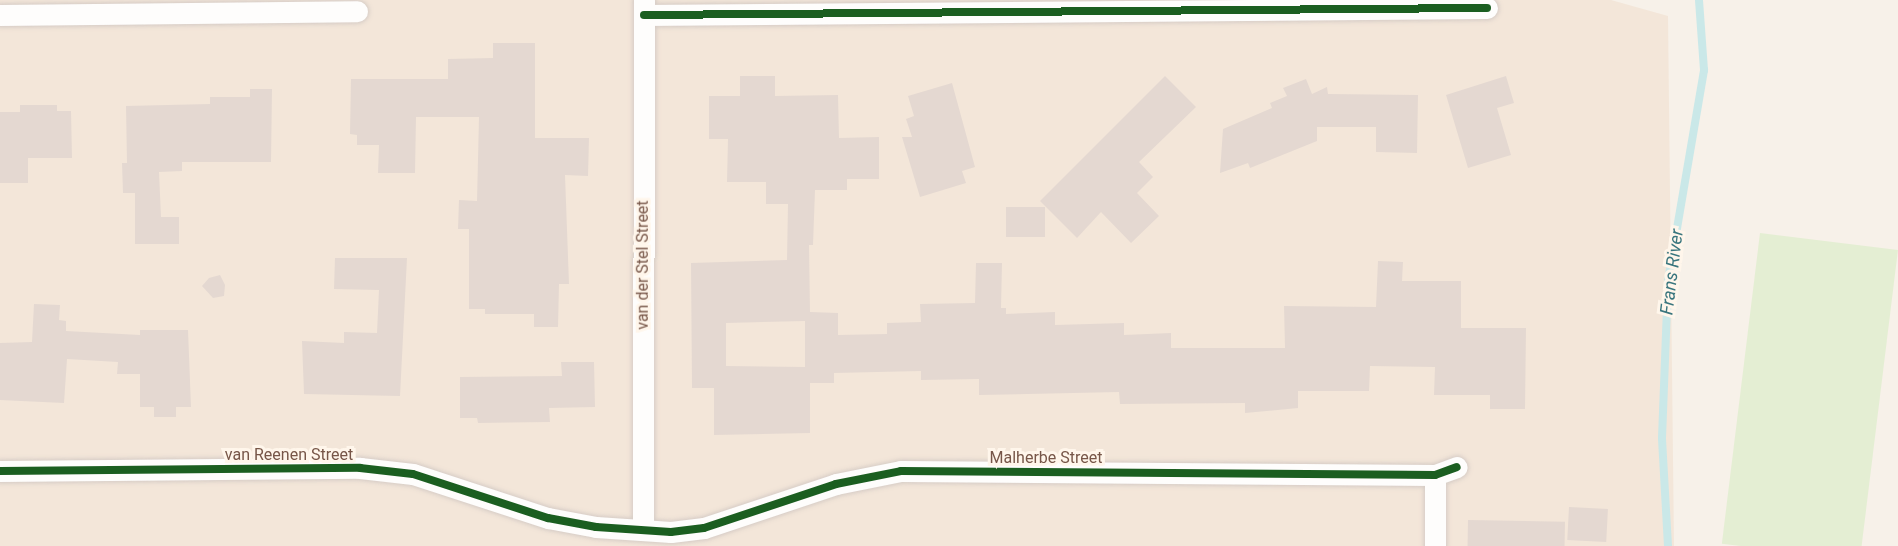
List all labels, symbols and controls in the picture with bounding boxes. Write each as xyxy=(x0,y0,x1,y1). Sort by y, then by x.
street label: van der Stel Street xyxy=(633,200,653,330)
water label: Frans River xyxy=(1656,228,1688,316)
street label: van Reenen Street xyxy=(225,445,353,465)
street label: Malherbe Street xyxy=(990,448,1102,468)

